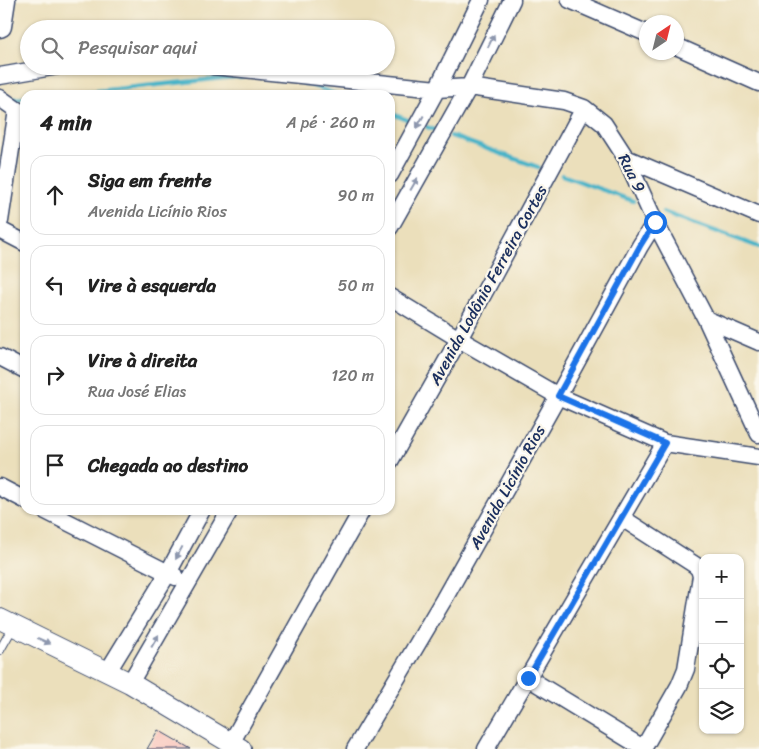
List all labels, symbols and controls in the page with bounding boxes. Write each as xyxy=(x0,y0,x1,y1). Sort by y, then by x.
north arrow xyxy=(639,15,684,60)
search box xyxy=(20,20,395,75)
text: Pesquisar aqui xyxy=(78,31,197,64)
icon: search xyxy=(38,34,66,62)
one-way arrow xyxy=(487,34,496,49)
text: 4 min xyxy=(40,104,92,142)
text: A pé · 260 m xyxy=(286,108,375,137)
one-way arrow xyxy=(415,115,424,128)
street label: Rua 9 xyxy=(610,148,654,198)
text: Siga em frente xyxy=(88,164,211,197)
one-way arrow xyxy=(410,177,418,192)
street label: Avenida Lodônio Ferreira Cortes xyxy=(420,179,556,391)
icon: ahead xyxy=(41,181,69,209)
text: 90 m xyxy=(338,181,374,210)
text: Avenida Licínio Rios xyxy=(88,197,227,226)
route start xyxy=(644,211,667,234)
text: Vire à esquerda xyxy=(88,269,216,302)
icon: left xyxy=(41,271,69,299)
text: 50 m xyxy=(338,271,374,300)
text: Vire à direita xyxy=(88,344,197,377)
icon: right xyxy=(41,361,69,389)
text: 120 m xyxy=(331,361,374,390)
text: Rua José Elias xyxy=(88,377,186,406)
street label: Avenida Licínio Rios xyxy=(460,419,554,556)
text: Chegada ao destino xyxy=(88,449,248,482)
icon: arrive xyxy=(41,451,69,479)
one-way arrow xyxy=(174,546,183,560)
map controls xyxy=(699,554,744,734)
button: + xyxy=(699,554,744,599)
button: − xyxy=(699,599,744,644)
one-way arrow xyxy=(150,634,159,648)
one-way arrow xyxy=(37,637,51,645)
button: locate xyxy=(699,644,744,689)
route end xyxy=(517,667,540,690)
button: layers xyxy=(699,689,744,734)

